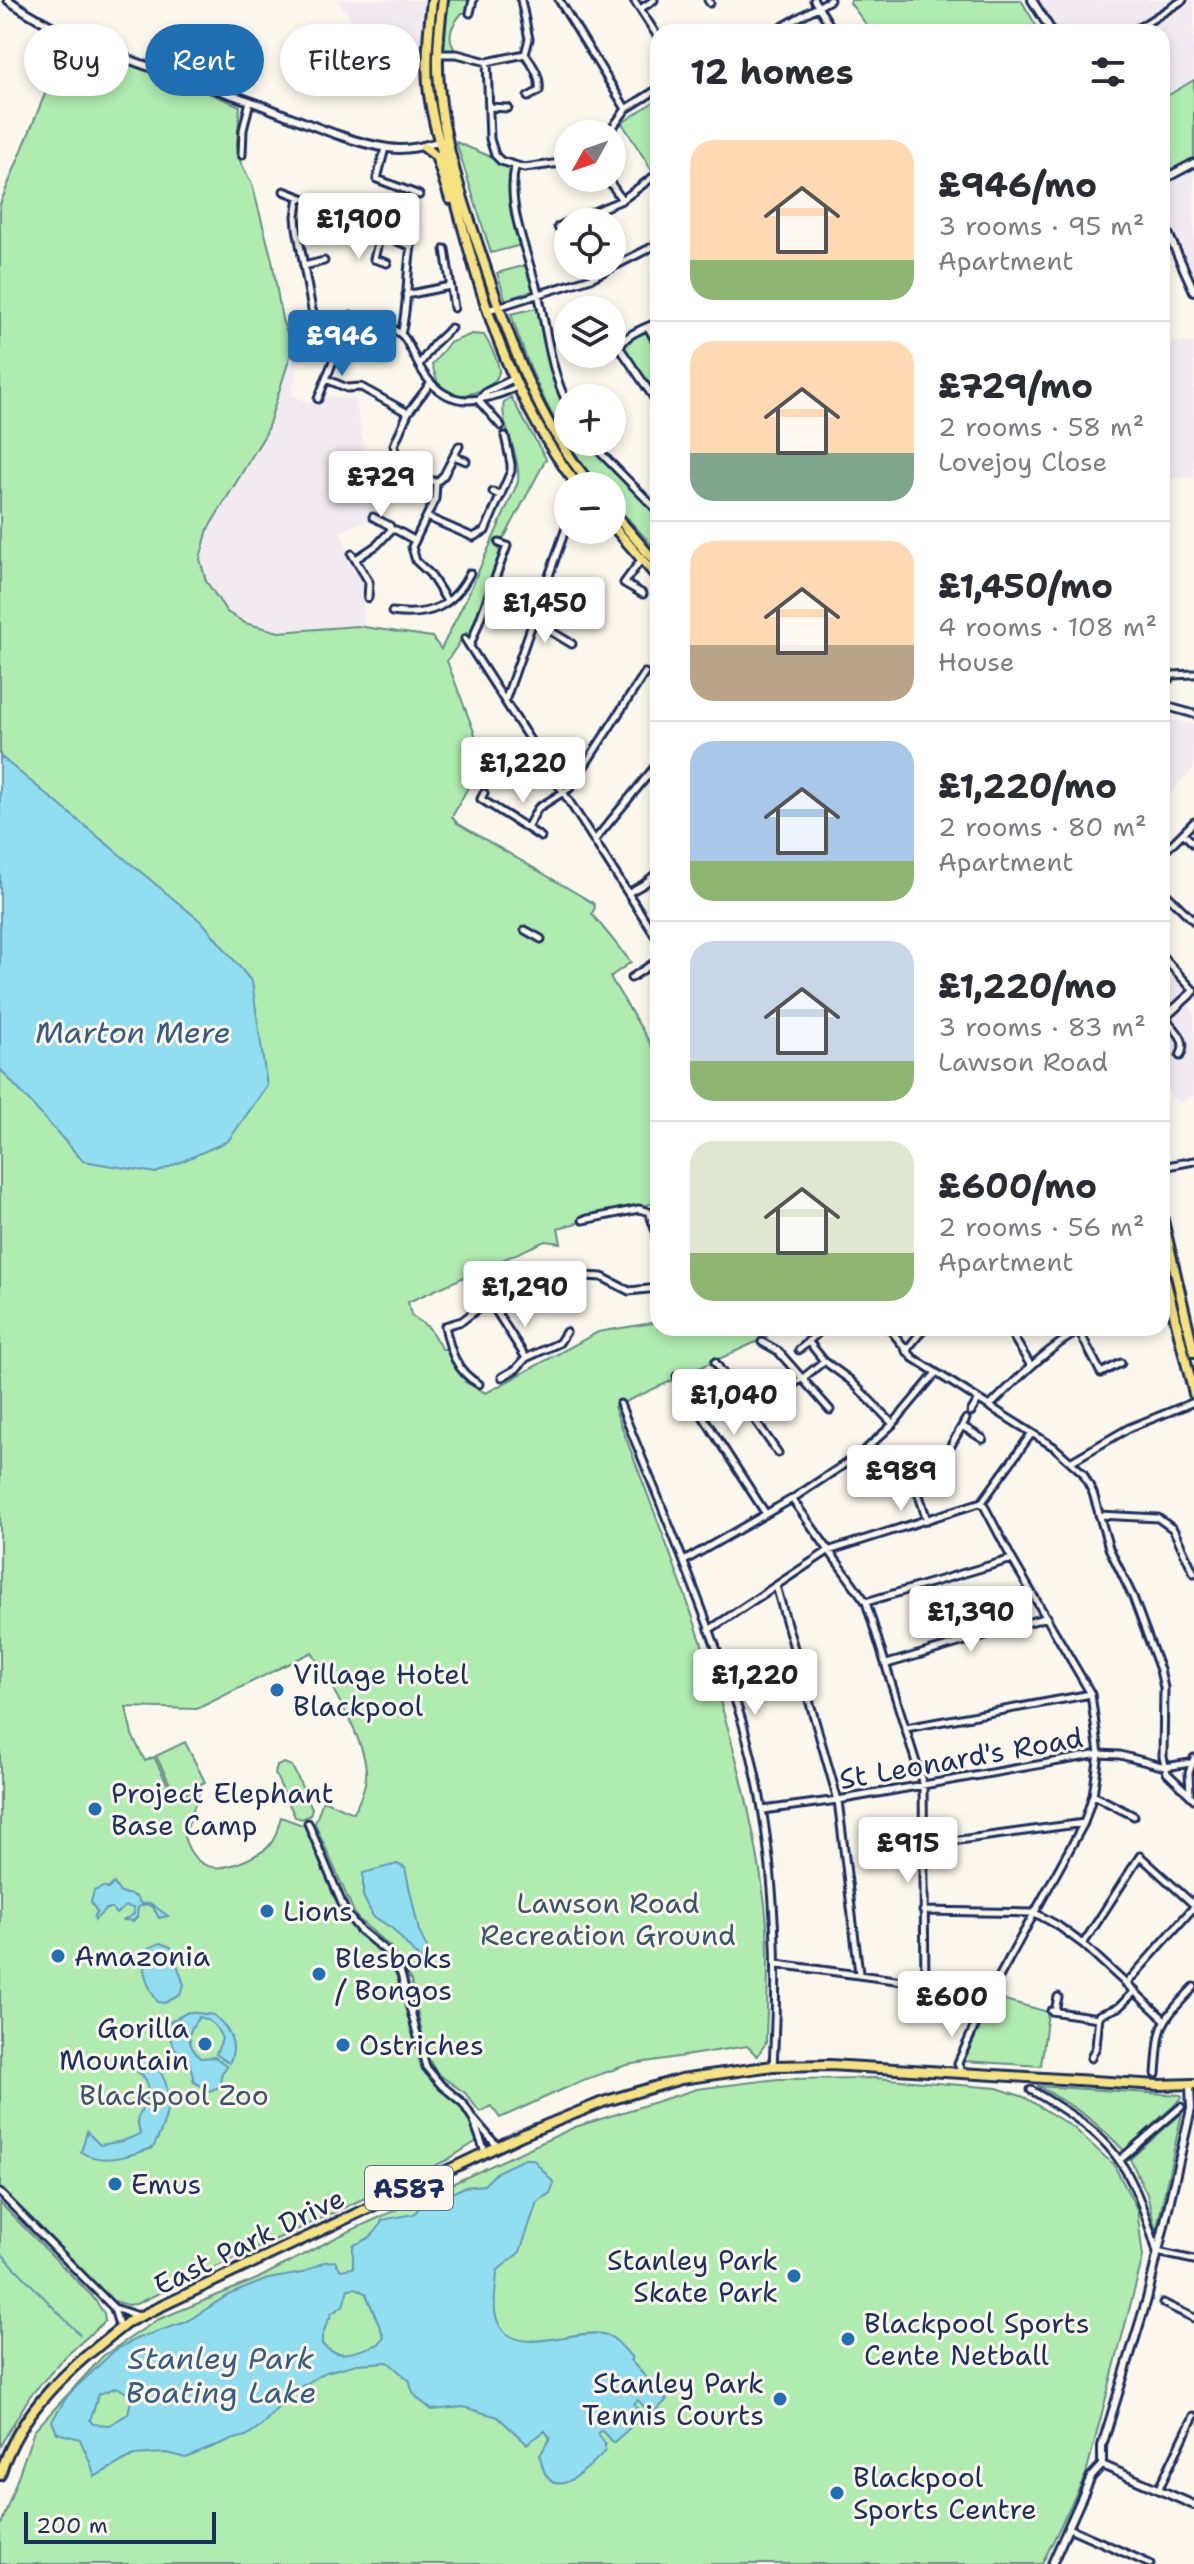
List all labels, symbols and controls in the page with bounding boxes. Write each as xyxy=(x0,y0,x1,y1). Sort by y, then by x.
chip: Buy xyxy=(24,24,129,96)
chip: Rent xyxy=(145,24,264,96)
chip: Filters xyxy=(280,24,420,96)
text: 12 homes xyxy=(690,49,854,95)
icon: filters xyxy=(1086,50,1130,94)
north arrow xyxy=(554,120,626,192)
map controls xyxy=(554,120,626,544)
text: £946/mo xyxy=(938,162,1097,208)
icon: home xyxy=(754,172,850,268)
pin: £1,900 xyxy=(294,193,424,261)
text: £1,900 xyxy=(316,201,402,236)
button: locate xyxy=(554,208,626,280)
text: 3 rooms · 95 m² xyxy=(938,208,1145,243)
text: Apartment xyxy=(938,243,1074,278)
button: layers xyxy=(554,296,626,368)
pin: £946 xyxy=(295,310,389,378)
text: £946 xyxy=(306,318,378,353)
text: £729/mo xyxy=(938,363,1093,409)
icon: home xyxy=(754,373,850,469)
button: + xyxy=(554,384,626,456)
text: 2 rooms · 58 m² xyxy=(938,409,1144,444)
text: Lovejoy Close xyxy=(938,444,1107,479)
pin: £729 xyxy=(334,451,428,519)
text: £729 xyxy=(347,459,415,494)
button: − xyxy=(554,472,626,544)
text: £1,450/mo xyxy=(938,563,1113,609)
icon: home xyxy=(754,573,850,669)
pin: £1,450 xyxy=(480,577,610,645)
text: £1,450 xyxy=(503,585,587,620)
text: 4 rooms · 108 m² xyxy=(938,609,1157,644)
text: House xyxy=(938,644,1014,679)
pin: £1,220 xyxy=(458,737,588,805)
text: £1,220 xyxy=(479,745,567,780)
text: £1,220/mo xyxy=(938,763,1117,809)
icon: home xyxy=(754,773,850,869)
text: 2 rooms · 80 m² xyxy=(938,809,1147,844)
text: Apartment xyxy=(938,844,1074,879)
text: £1,220/mo xyxy=(938,963,1117,1009)
icon: home xyxy=(754,973,850,1069)
text: 3 rooms · 83 m² xyxy=(938,1009,1146,1044)
water label: Marton Mere xyxy=(35,1012,231,1053)
text: Lawson Road xyxy=(938,1044,1108,1079)
text: £600/mo xyxy=(938,1163,1097,1209)
icon: home xyxy=(754,1173,850,1269)
text: 2 rooms · 56 m² xyxy=(938,1209,1145,1244)
text: Apartment xyxy=(938,1244,1074,1279)
pin: £1,290 xyxy=(460,1261,590,1329)
text: £1,290 xyxy=(481,1269,569,1304)
pin: £1,040 xyxy=(669,1369,799,1437)
text: £1,040 xyxy=(690,1377,778,1412)
pin: £989 xyxy=(854,1445,948,1513)
text: £989 xyxy=(865,1453,937,1488)
pin: £1,390 xyxy=(906,1586,1036,1654)
text: £1,390 xyxy=(927,1594,1015,1629)
pin: £1,220 xyxy=(690,1649,820,1717)
place label: Village Hotel Blackpool xyxy=(293,1655,469,1725)
text: £1,220 xyxy=(711,1657,799,1692)
marker: Village Hotel Blackpool xyxy=(268,1681,286,1699)
street label: St Leonard's Road xyxy=(836,1718,1086,1798)
place label: Project Elephant Base Camp xyxy=(111,1774,334,1844)
marker: Project Elephant Base Camp xyxy=(86,1800,104,1818)
pin: £915 xyxy=(861,1817,955,1885)
text: £915 xyxy=(877,1825,939,1860)
park label: Lawson Road Recreation Ground xyxy=(480,1884,736,1954)
place label: Lions xyxy=(283,1892,353,1930)
marker: Lions xyxy=(258,1902,276,1920)
place label: Amazonia xyxy=(74,1937,210,1975)
place label: Blesboks / Bongos xyxy=(335,1939,452,2009)
marker: Amazonia xyxy=(49,1947,67,1965)
marker: Blesboks / Bongos xyxy=(310,1965,328,1983)
pin: £600 xyxy=(905,1971,999,2039)
text: £600 xyxy=(916,1979,988,2014)
place label: Gorilla Mountain xyxy=(59,2009,189,2079)
place label: Ostriches xyxy=(359,2026,484,2064)
marker: Gorilla Mountain xyxy=(196,2035,214,2053)
marker: Ostriches xyxy=(334,2036,352,2054)
park label: Blackpool Zoo xyxy=(79,2076,269,2114)
place label: Emus xyxy=(131,2165,201,2203)
road number: A587 xyxy=(365,2166,453,2210)
marker: Emus xyxy=(106,2175,124,2193)
street label: East Park Drive xyxy=(147,2178,351,2304)
place label: Stanley Park Skate Park xyxy=(607,2241,778,2311)
marker: Stanley Park Skate Park xyxy=(785,2267,803,2285)
place label: Blackpool Sports Cente Netball xyxy=(864,2304,1090,2374)
marker: Blackpool Sports Cente Netball xyxy=(839,2330,857,2348)
water label: Stanley Park Boating Lake xyxy=(126,2338,316,2413)
place label: Stanley Park Tennis Courts xyxy=(582,2364,764,2434)
marker: Stanley Park Tennis Courts xyxy=(771,2390,789,2408)
place label: Blackpool Sports Centre xyxy=(853,2458,1037,2528)
marker: Blackpool Sports Centre xyxy=(828,2484,846,2502)
scale bar xyxy=(24,2508,216,2544)
text: 200 m xyxy=(36,2511,108,2540)

